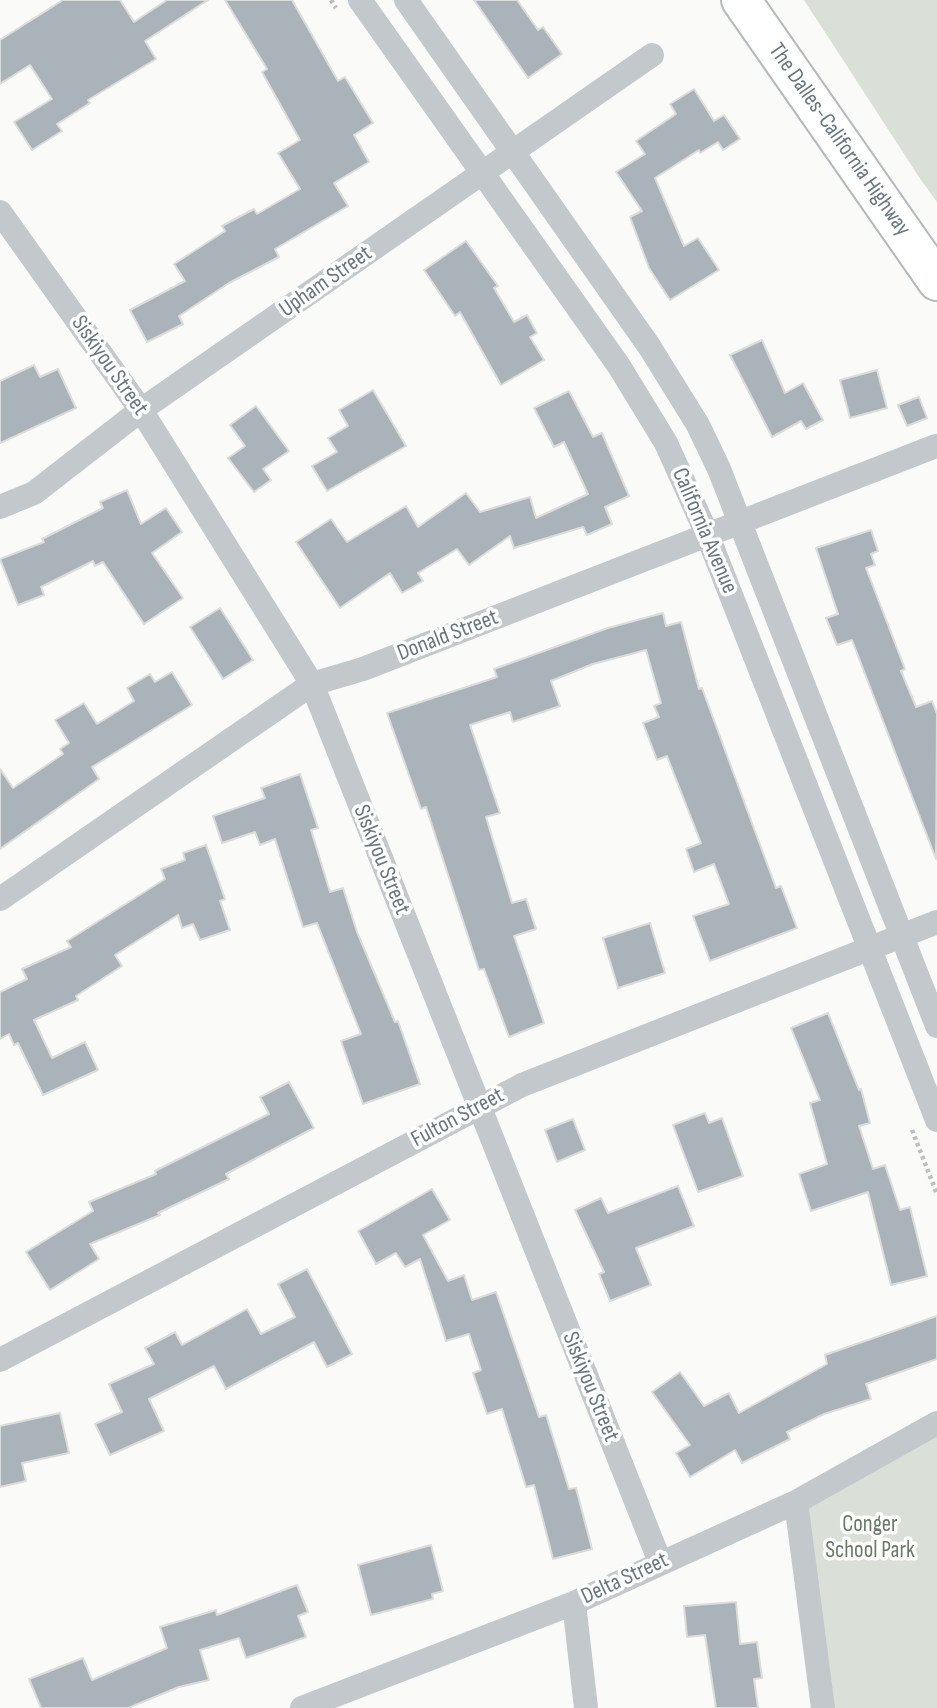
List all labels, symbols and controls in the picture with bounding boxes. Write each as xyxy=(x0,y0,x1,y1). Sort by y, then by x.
street label: The Dalles-California Highway xyxy=(762,38,916,242)
street label: Upham Street xyxy=(274,240,378,324)
street label: Siskiyou Street xyxy=(65,311,153,421)
street label: California Avenue xyxy=(665,464,743,598)
street label: Donald Street xyxy=(394,604,502,668)
street label: Siskiyou Street xyxy=(347,801,415,919)
street label: Fulton Street xyxy=(407,1082,509,1154)
street label: Siskiyou Street xyxy=(556,1328,624,1446)
park label: Conger School Park xyxy=(825,1511,915,1565)
street label: Delta Street xyxy=(577,1547,673,1611)

